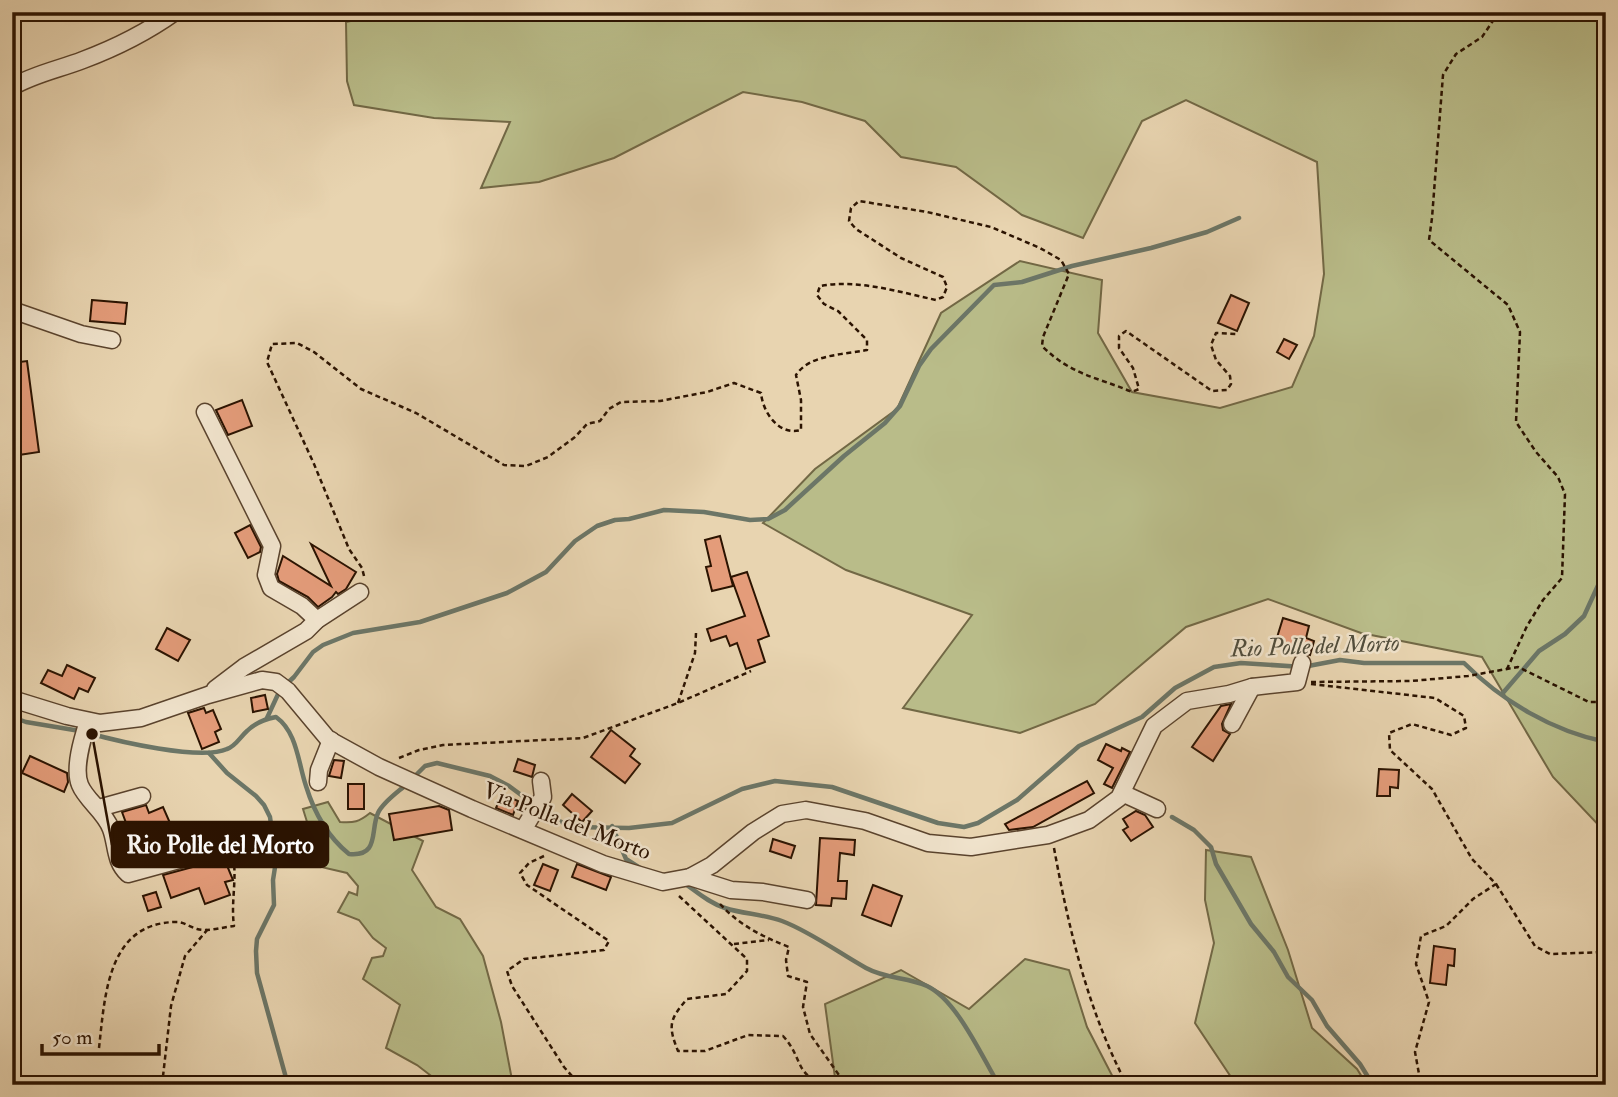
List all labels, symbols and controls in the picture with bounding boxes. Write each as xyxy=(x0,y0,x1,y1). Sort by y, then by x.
water label: Rio Polle del Morto xyxy=(1229,628,1400,664)
street label: Via Polla del Morto xyxy=(479,776,655,866)
callout: Rio Polle del Morto xyxy=(112,822,328,867)
text: Rio Polle del Morto xyxy=(126,830,314,861)
scale bar xyxy=(42,1013,159,1057)
text: 50 m xyxy=(52,1024,93,1051)

